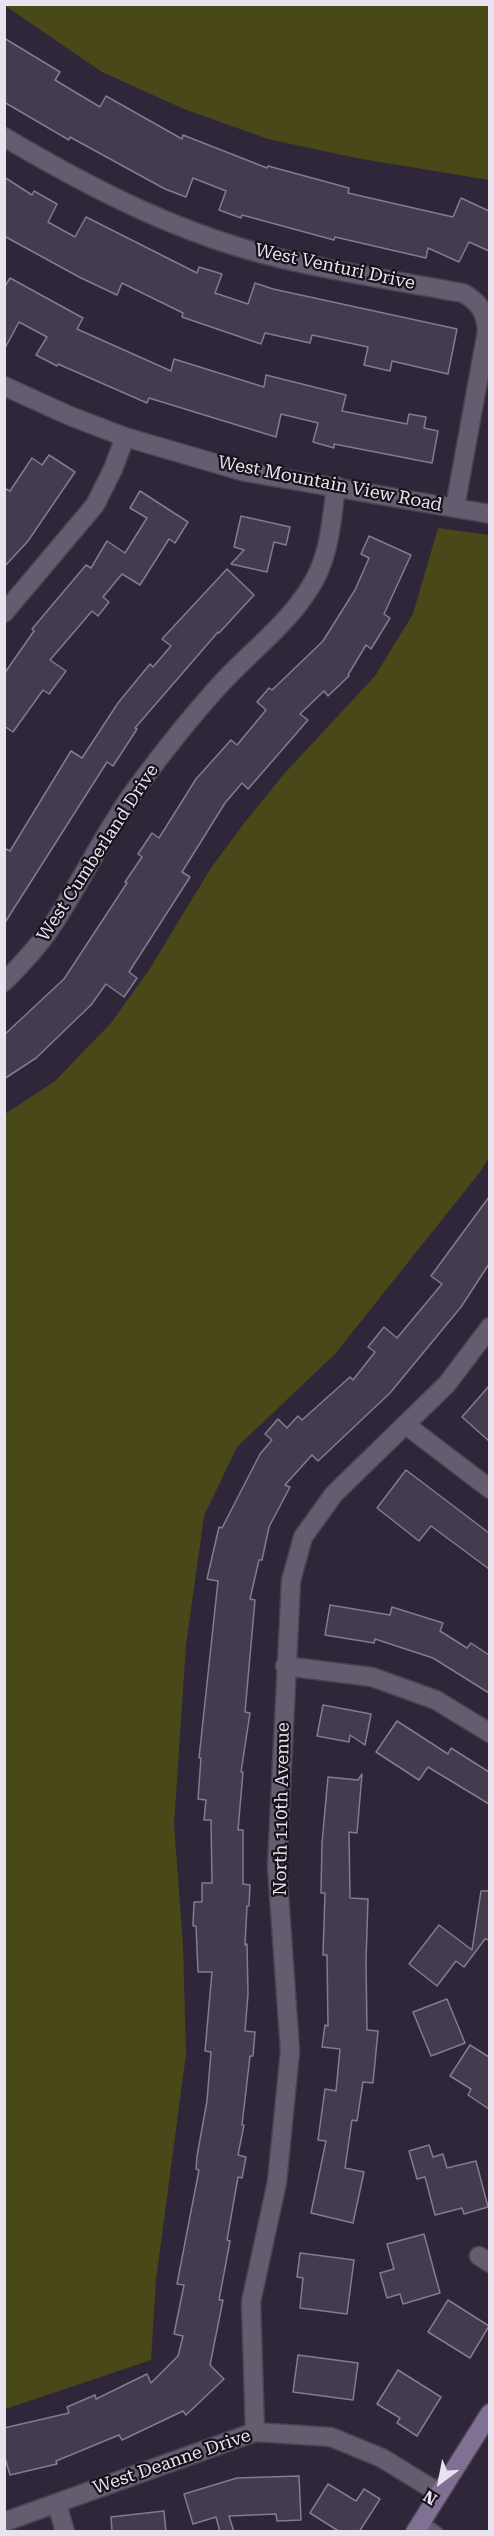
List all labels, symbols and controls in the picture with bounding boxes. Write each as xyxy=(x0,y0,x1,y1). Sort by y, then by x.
street label: West Venturi Drive xyxy=(253,239,417,295)
street label: West Mountain View Road xyxy=(216,452,444,516)
street label: West Cumberland Drive xyxy=(33,761,163,945)
street label: North 110th Avenue xyxy=(270,1722,294,1896)
street label: West Deanne Drive xyxy=(90,2425,254,2499)
north arrow xyxy=(410,2452,470,2512)
text: N xyxy=(420,2486,440,2509)

